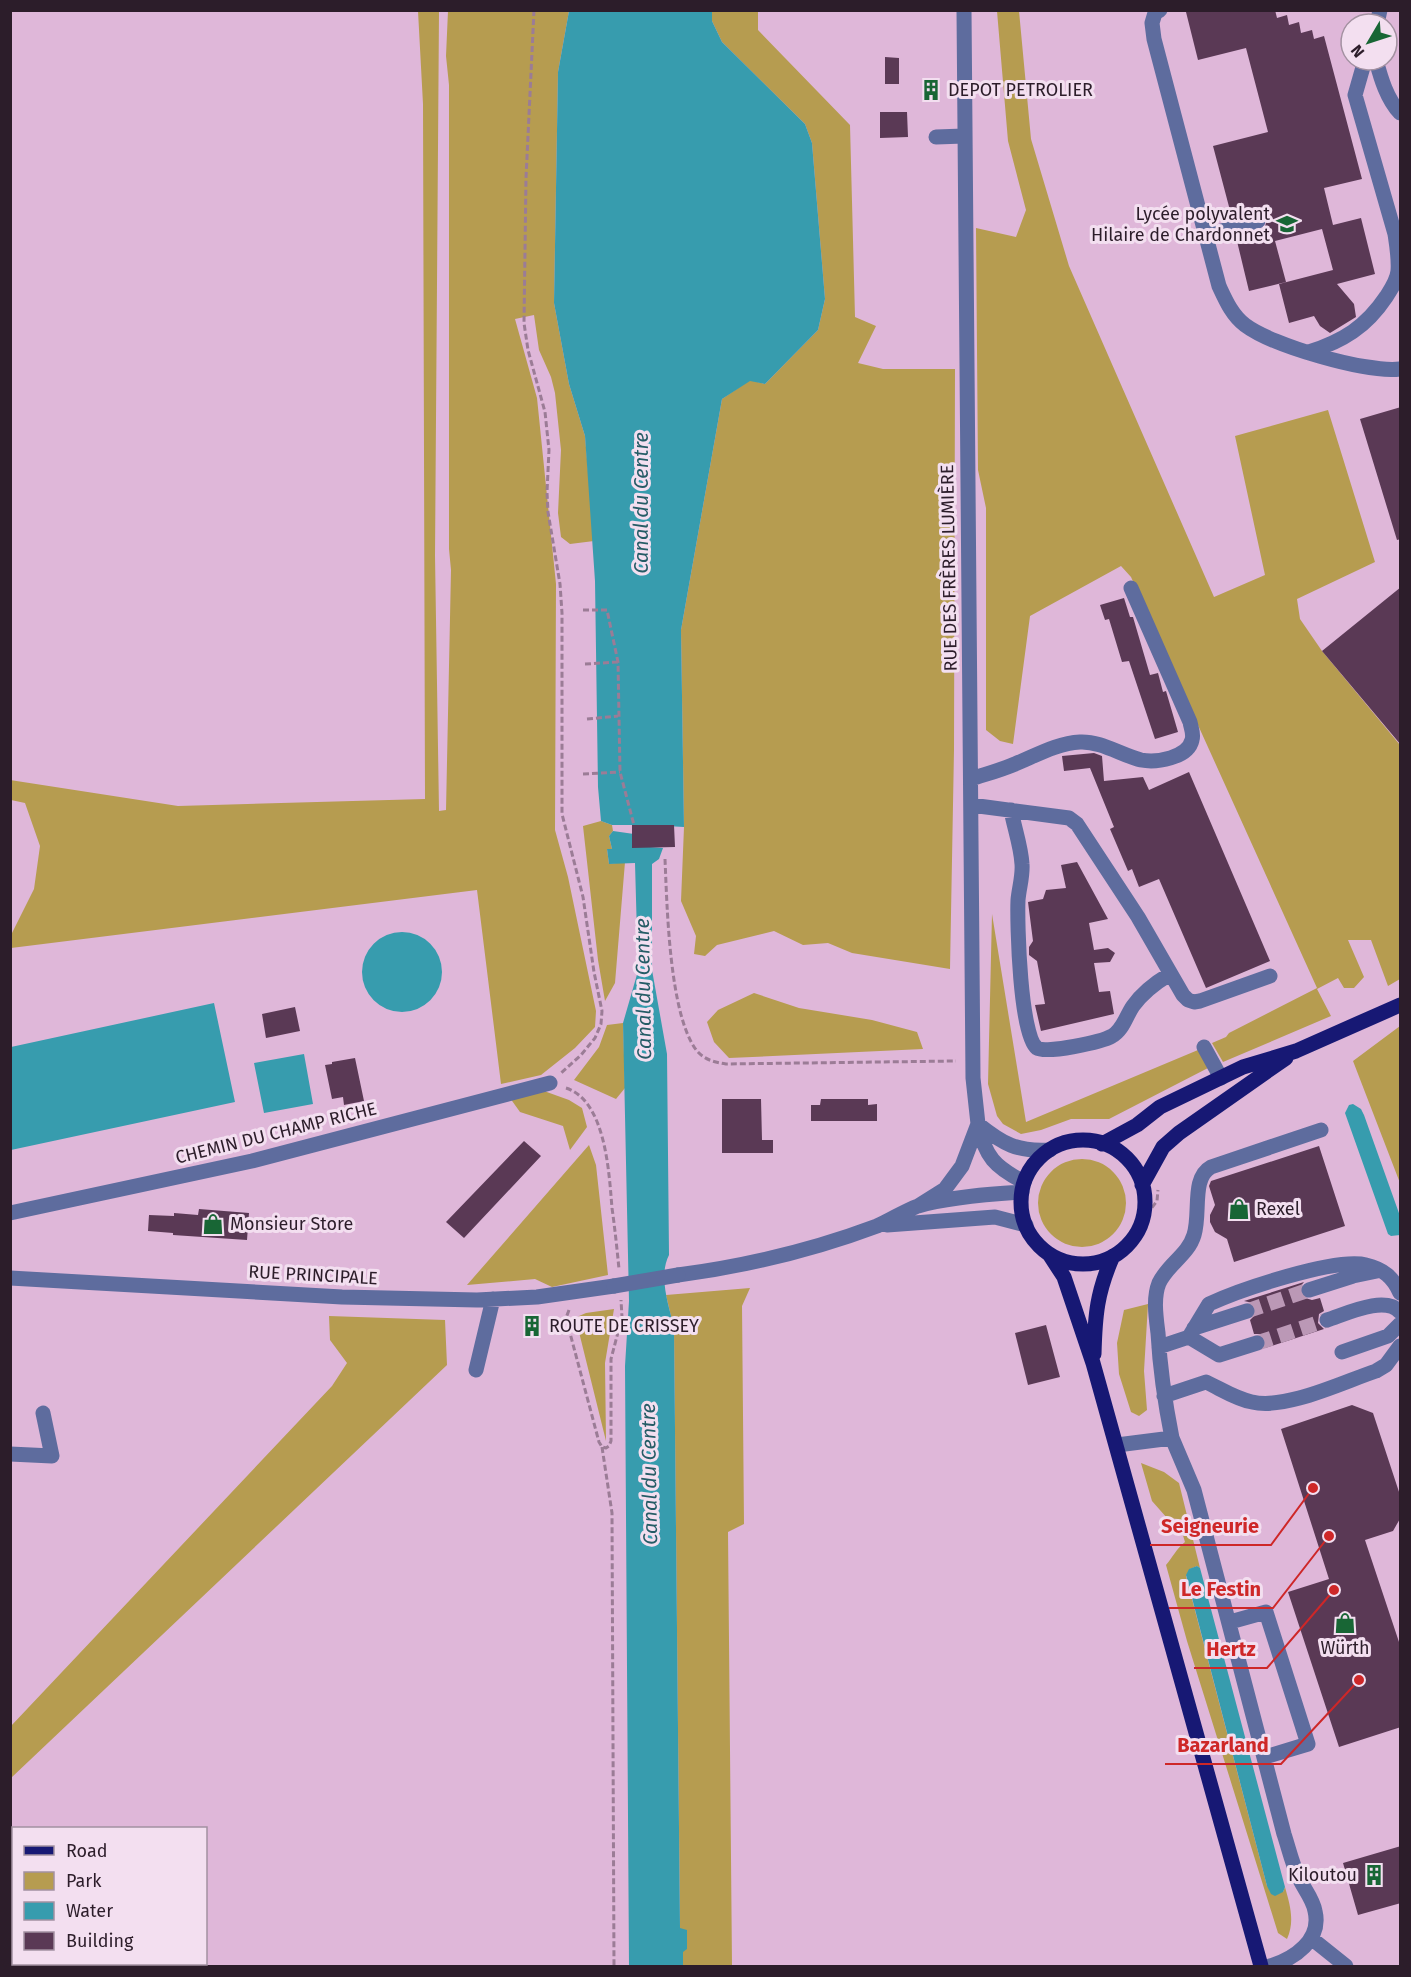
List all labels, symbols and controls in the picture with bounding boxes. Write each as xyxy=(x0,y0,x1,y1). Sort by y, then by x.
north arrow xyxy=(1339,12,1399,72)
text: N xyxy=(1347,41,1368,61)
building icon: DEPOT PETROLIER xyxy=(919,78,943,102)
place label: DEPOT PETROLIER xyxy=(948,79,1093,101)
place label: Lycée polyvalent Hilaire de Chardonnet xyxy=(1091,203,1270,246)
school or university icon: Lycée polyvalent Hilaire de Chardonnet xyxy=(1275,212,1299,236)
water label: Canal du Centre xyxy=(629,432,653,574)
street label: RUE DES FRÈRES LUMIÈRE xyxy=(935,464,962,672)
water label: Canal du Centre xyxy=(630,918,656,1060)
street label: CHEMIN DU CHAMP RICHE xyxy=(173,1097,379,1169)
shop icon: Rexel xyxy=(1227,1197,1251,1221)
place label: Rexel xyxy=(1256,1198,1300,1220)
shop icon: Monsieur Store xyxy=(201,1212,225,1236)
place label: Monsieur Store xyxy=(230,1213,353,1235)
street label: RUE PRINCIPALE xyxy=(248,1261,378,1289)
building icon: ROUTE DE CRISSEY xyxy=(520,1314,544,1338)
place label: ROUTE DE CRISSEY xyxy=(549,1315,699,1337)
water label: Canal du Centre xyxy=(636,1403,662,1545)
callout: Seigneurie xyxy=(1150,1507,1271,1545)
text: Seigneurie xyxy=(1161,1514,1259,1538)
callout: Le Festin xyxy=(1169,1570,1273,1608)
text: Le Festin xyxy=(1181,1577,1261,1601)
shop icon: Würth xyxy=(1333,1611,1357,1635)
callout: Hertz xyxy=(1194,1630,1267,1668)
text: Hertz xyxy=(1206,1637,1256,1661)
place label: Würth xyxy=(1320,1637,1370,1659)
callout: Bazarland xyxy=(1165,1726,1281,1764)
text: Bazarland xyxy=(1177,1733,1269,1757)
legend xyxy=(12,1827,207,1965)
text: Road xyxy=(66,1840,108,1862)
building icon: Kiloutou xyxy=(1362,1863,1386,1887)
place label: Kiloutou xyxy=(1288,1864,1357,1886)
text: Park xyxy=(66,1870,102,1892)
text: Water xyxy=(66,1900,113,1922)
text: Building xyxy=(66,1930,134,1952)

